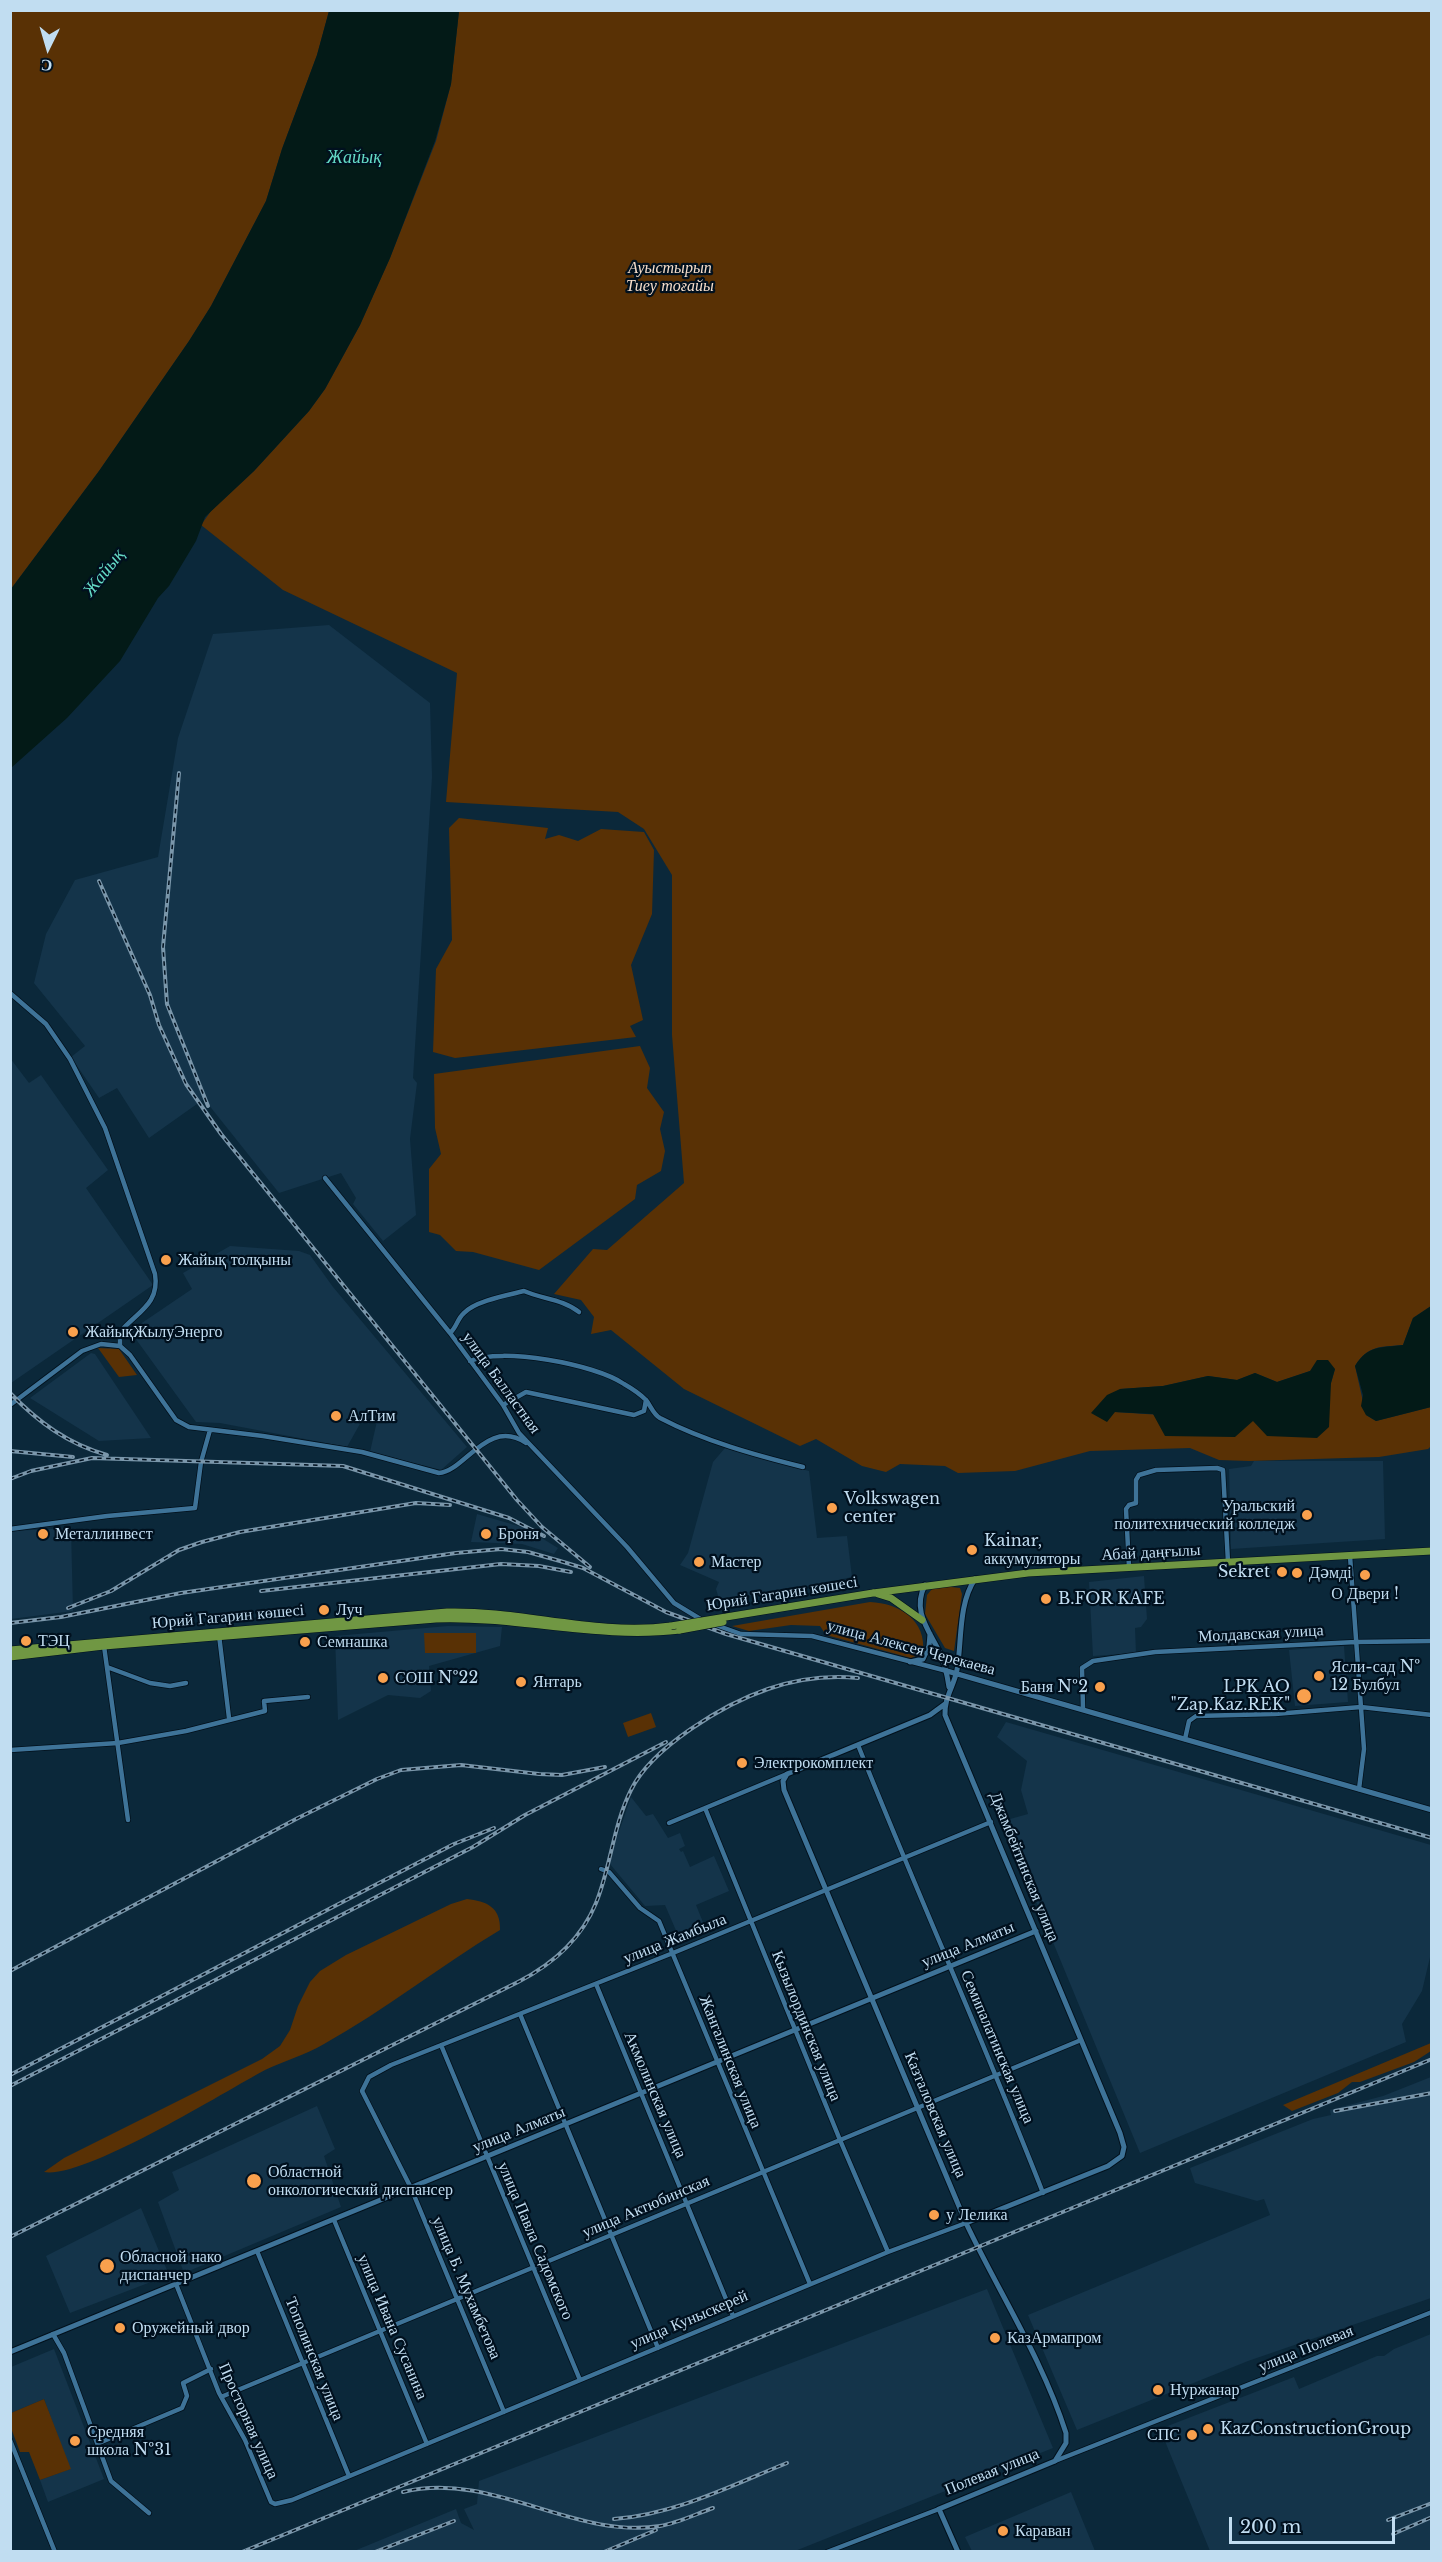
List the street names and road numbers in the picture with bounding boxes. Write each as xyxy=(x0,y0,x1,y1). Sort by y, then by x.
street label: улица Балластная xyxy=(458,1329,544,1437)
street label: Абай даңғылы xyxy=(1101,1541,1201,1565)
street label: Юрий Гагарин көшесі xyxy=(705,1573,859,1615)
street label: Юрий Гагарин көшесі xyxy=(151,1601,305,1633)
street label: улица Алексея Черекаева xyxy=(825,1616,997,1680)
street label: Молдавская улица xyxy=(1198,1621,1324,1647)
street label: Джамбейтинская улица xyxy=(985,1789,1063,1945)
street label: улица Жамбыла xyxy=(621,1910,729,1968)
street label: улица Алматы xyxy=(919,1918,1017,1972)
street label: Кызылординская улица xyxy=(767,1948,845,2104)
street label: Семипалатинская улица xyxy=(956,1968,1038,2126)
street label: Жангалинская улица xyxy=(695,1993,765,2131)
street label: Акмолинская улица xyxy=(620,2029,690,2161)
street label: Казталовская улица xyxy=(900,2049,970,2181)
street label: улица Алматы xyxy=(470,2103,568,2157)
street label: улица Павла Садомского xyxy=(493,2159,577,2323)
street label: улица Актюбинская xyxy=(579,2171,713,2243)
street label: улица Б. Мухамбетова xyxy=(427,2214,505,2362)
street label: улица Ивана Сусанина xyxy=(353,2252,431,2402)
street label: улица Куныскерей xyxy=(627,2287,751,2353)
street label: Тополинская улица xyxy=(281,2295,347,2423)
street label: улица Полевая xyxy=(1256,2321,1356,2377)
street label: Просторная улица xyxy=(214,2360,282,2482)
street label: Полевая улица xyxy=(942,2444,1042,2500)

